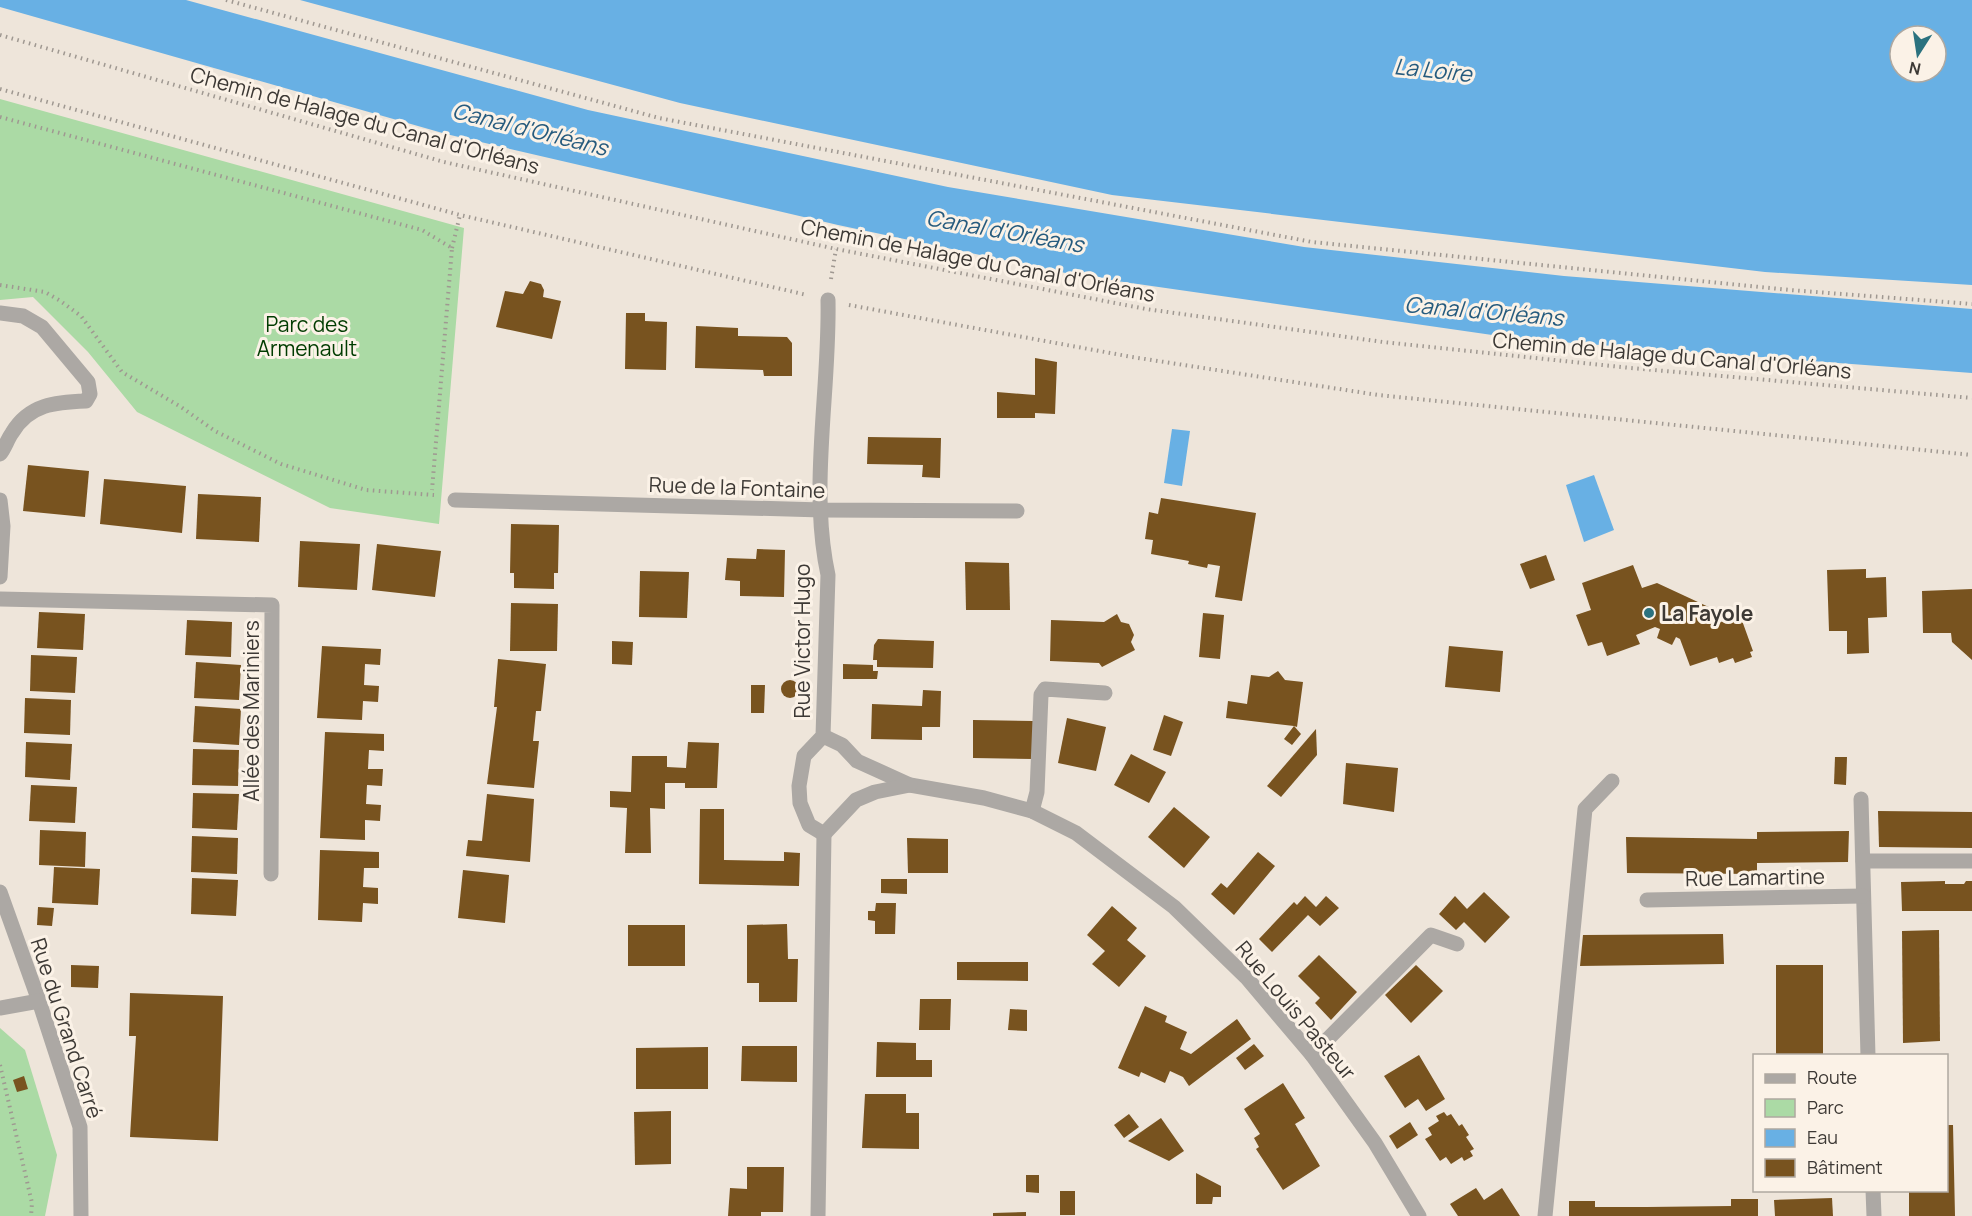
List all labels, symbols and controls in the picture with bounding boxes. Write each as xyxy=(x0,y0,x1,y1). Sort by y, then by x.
north arrow xyxy=(1888,24,1948,84)
water label: La Loire xyxy=(1393,51,1474,89)
text: N xyxy=(1907,57,1923,81)
street label: Chemin de Halage du Canal d'Orléans xyxy=(188,61,542,179)
water label: Canal d'Orléans xyxy=(450,97,610,161)
water label: Canal d'Orléans xyxy=(924,202,1087,260)
street label: Chemin de Halage du Canal d'Orléans xyxy=(799,212,1157,308)
water label: Canal d'Orléans xyxy=(1404,289,1566,333)
park label: Parc des Armenault xyxy=(257,310,357,362)
street label: Chemin de Halage du Canal d'Orléans xyxy=(1491,325,1853,385)
street label: Rue de la Fontaine xyxy=(648,470,826,504)
street label: Rue Victor Hugo xyxy=(788,564,816,718)
place label: La Fayole xyxy=(1661,599,1753,627)
marker: La Fayole xyxy=(1642,606,1656,620)
street label: Allée des Mariniers xyxy=(237,620,265,802)
street label: Rue Lamartine xyxy=(1685,862,1825,892)
street label: Rue du Grand Carré xyxy=(25,934,109,1122)
street label: Rue Louis Pasteur xyxy=(1230,935,1363,1086)
legend xyxy=(1753,1054,1948,1192)
text: Route xyxy=(1807,1065,1857,1089)
text: Parc xyxy=(1807,1095,1844,1119)
text: Eau xyxy=(1807,1125,1838,1149)
text: Bâtiment xyxy=(1807,1155,1883,1179)

